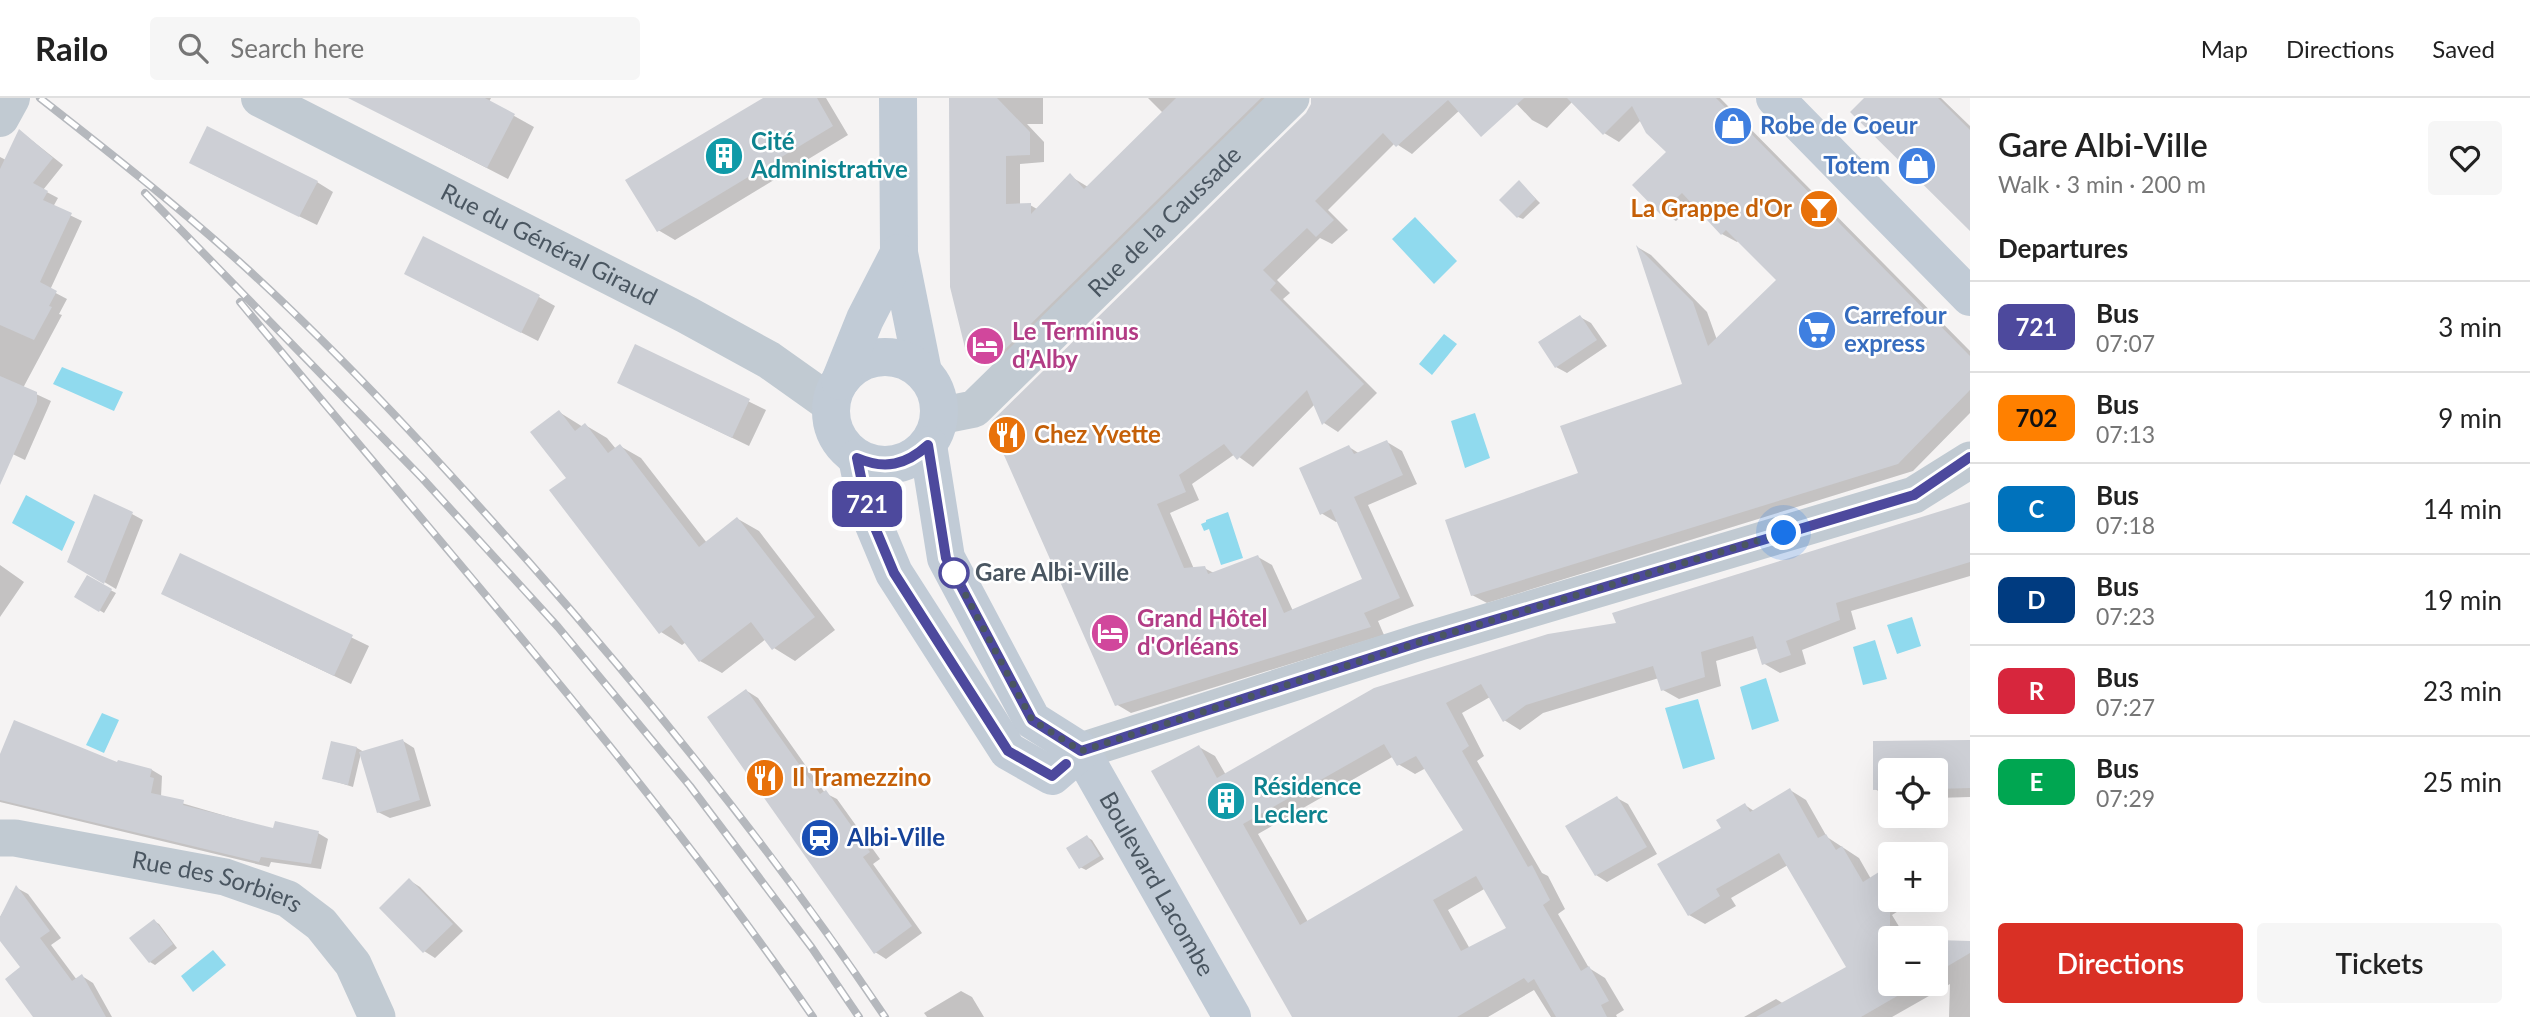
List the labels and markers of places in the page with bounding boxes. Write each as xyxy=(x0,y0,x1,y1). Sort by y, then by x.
shop icon: Robe de Coeur xyxy=(1712,105,1754,147)
place label: Robe de Coeur xyxy=(1760,110,1918,139)
place label: Cité Administrative xyxy=(750,126,908,183)
building icon: Cité Administrative xyxy=(703,135,745,177)
shop icon: Totem xyxy=(1896,145,1938,187)
place label: Totem xyxy=(1823,150,1890,179)
bar icon: La Grappe d'Or xyxy=(1798,188,1840,230)
place label: La Grappe d'Or xyxy=(1631,193,1792,222)
place label: Carrefour express xyxy=(1844,300,1947,357)
supermarket icon: Carrefour express xyxy=(1796,309,1838,351)
place label: Le Terminus d'Alby xyxy=(1012,316,1139,373)
hotel icon: Le Terminus d'Alby xyxy=(964,325,1006,367)
restaurant icon: Chez Yvette xyxy=(986,414,1028,456)
place label: Chez Yvette xyxy=(1034,419,1161,448)
place label: Gare Albi-Ville xyxy=(975,557,1129,586)
marker: Gare Albi-Ville xyxy=(939,558,969,588)
place label: Grand Hôtel d'Orléans xyxy=(1137,603,1268,660)
hotel icon: Grand Hôtel d'Orléans xyxy=(1089,612,1131,654)
restaurant icon: Il Tramezzino xyxy=(744,757,786,799)
place label: Il Tramezzino xyxy=(792,762,931,791)
place label: Résidence Leclerc xyxy=(1253,771,1361,828)
building icon: Résidence Leclerc xyxy=(1205,780,1247,822)
station icon: Albi-Ville xyxy=(799,817,841,859)
place label: Albi-Ville xyxy=(846,822,945,851)

